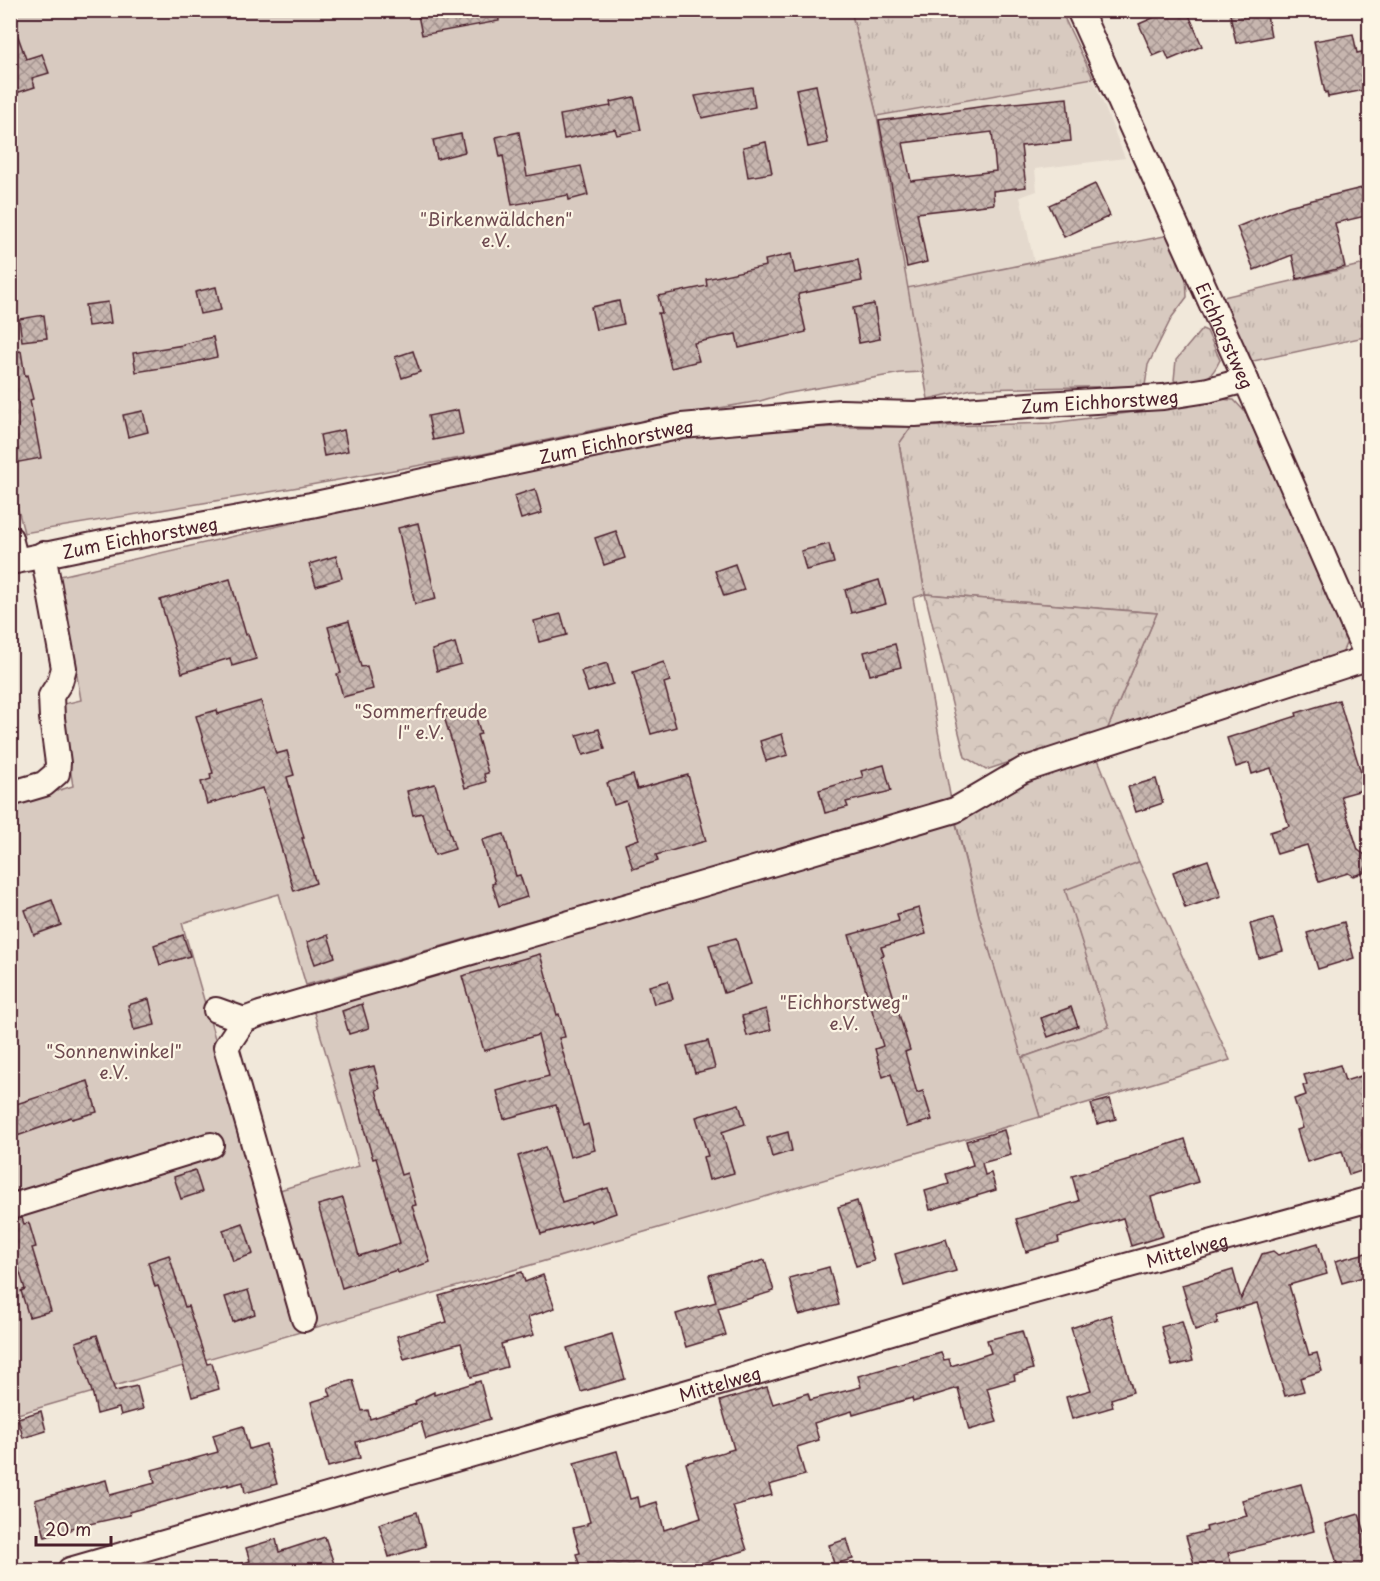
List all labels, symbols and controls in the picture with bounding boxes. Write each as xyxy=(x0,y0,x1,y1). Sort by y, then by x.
park label: "Birkenwäldchen" e.V. xyxy=(420,205,572,253)
street label: Eichhorstweg xyxy=(1190,278,1262,393)
street label: Zum Eichhorstweg xyxy=(1020,381,1180,419)
street label: Zum Eichhorstweg xyxy=(536,412,695,470)
street label: Zum Eichhorstweg xyxy=(59,509,220,565)
park label: "Sommerfreude I" e.V. xyxy=(354,697,488,745)
park label: "Eichhorstweg" e.V. xyxy=(779,988,909,1036)
park label: "Sonnenwinkel" e.V. xyxy=(46,1037,182,1085)
street label: Mittelweg xyxy=(1143,1225,1231,1273)
street label: Mittelweg xyxy=(675,1358,764,1408)
scale bar xyxy=(36,1509,111,1547)
text: 20 m xyxy=(45,1515,91,1542)

